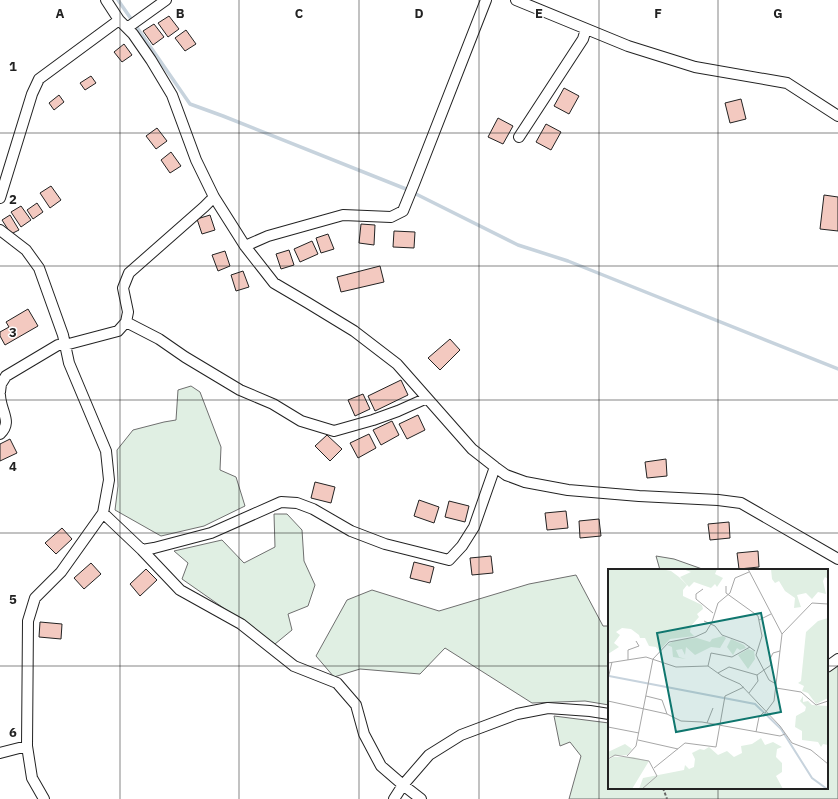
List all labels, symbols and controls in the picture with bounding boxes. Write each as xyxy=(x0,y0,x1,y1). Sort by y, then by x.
text: A xyxy=(56,5,65,22)
text: B xyxy=(176,5,185,22)
text: C xyxy=(295,5,304,22)
text: D xyxy=(414,5,424,22)
text: E xyxy=(535,5,543,22)
text: F xyxy=(654,5,662,22)
text: G xyxy=(773,5,783,22)
text: 1 xyxy=(9,58,17,75)
text: 2 xyxy=(9,191,17,208)
text: 3 xyxy=(9,324,17,341)
text: 4 xyxy=(9,458,17,475)
inset map xyxy=(608,569,828,789)
text: 5 xyxy=(9,591,17,608)
text: 6 xyxy=(9,724,17,741)

